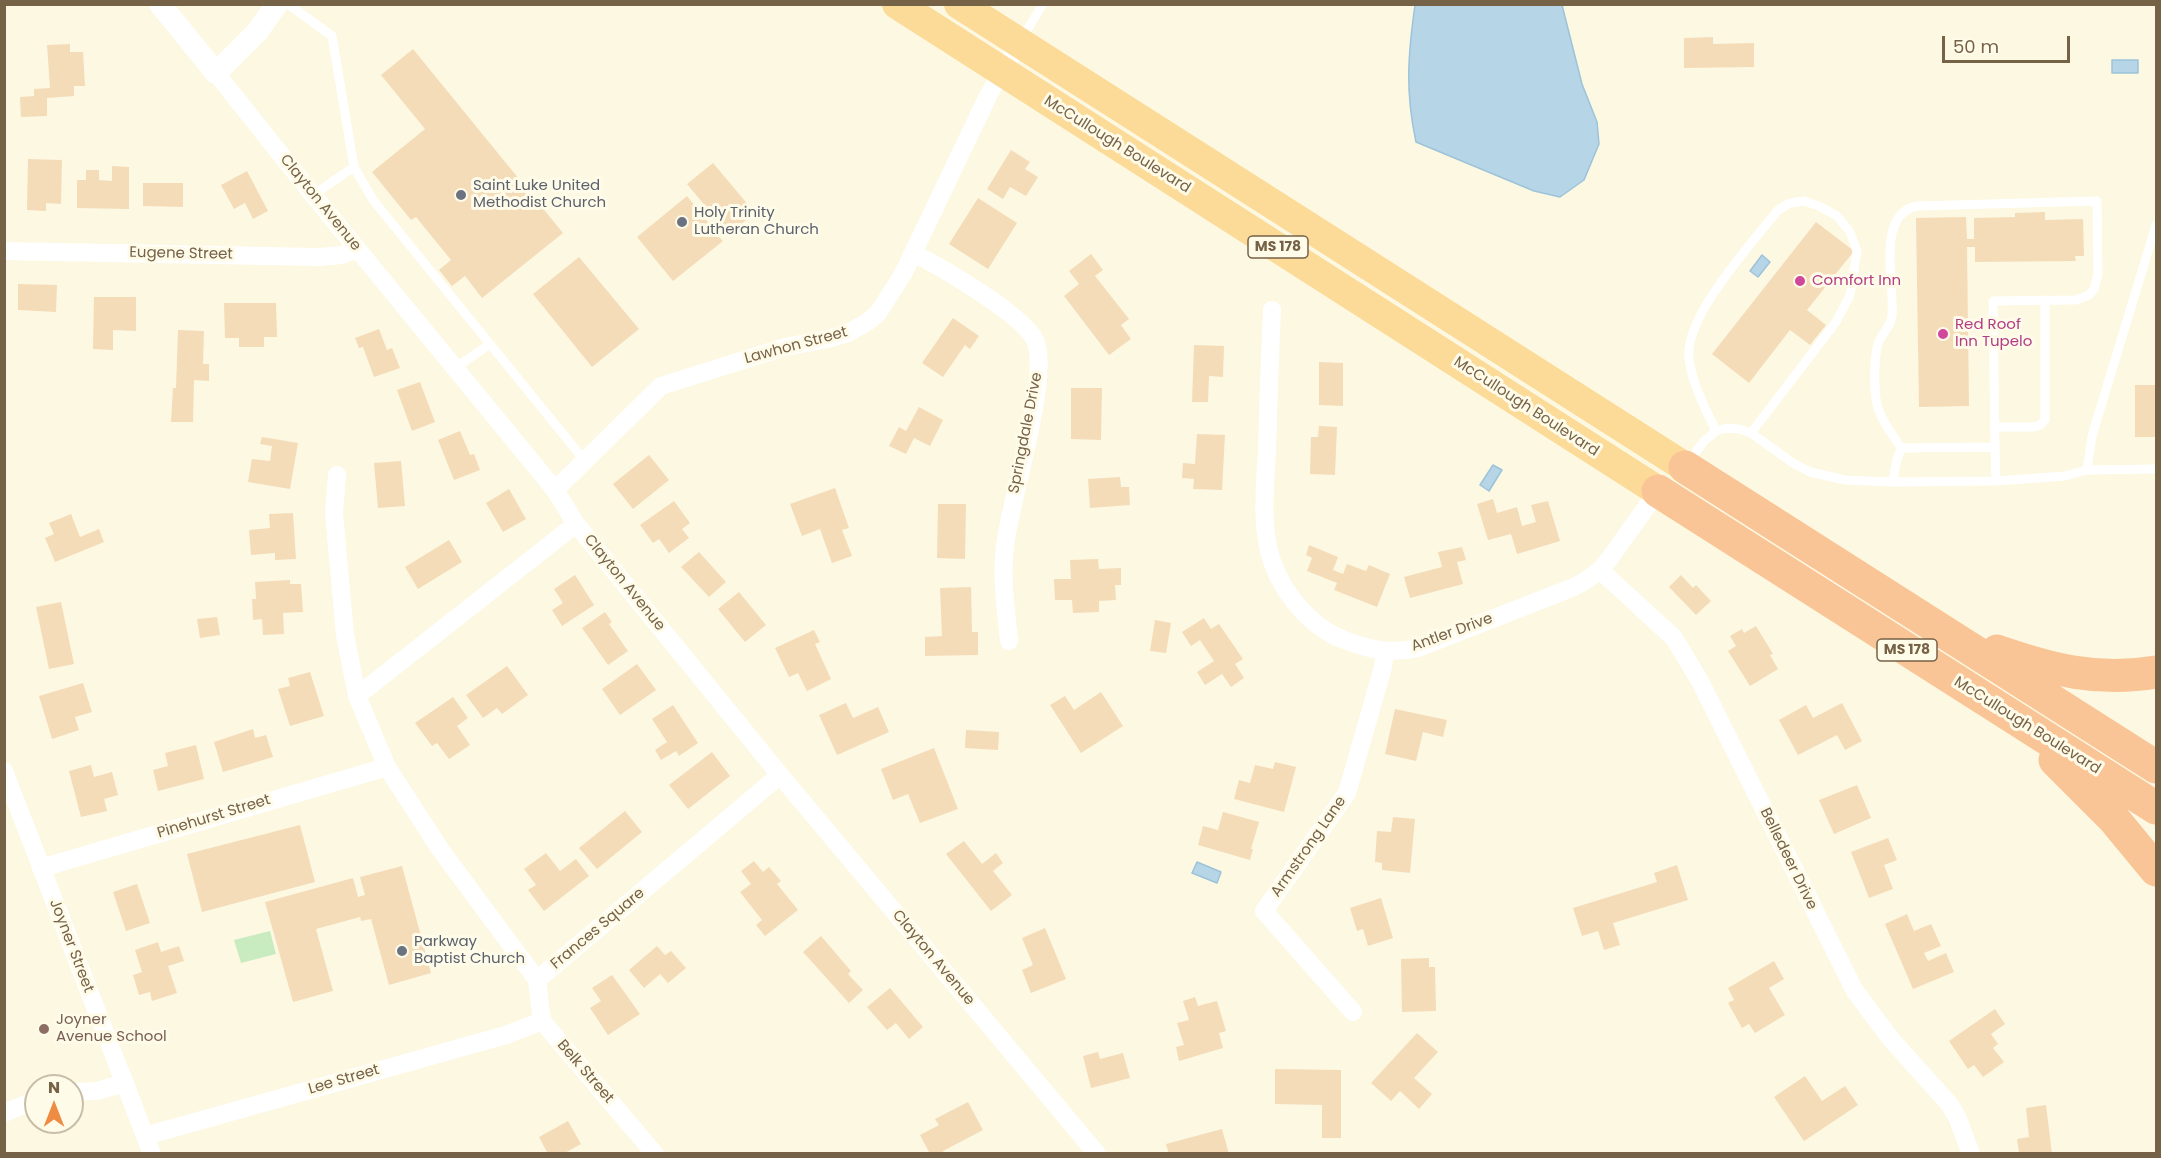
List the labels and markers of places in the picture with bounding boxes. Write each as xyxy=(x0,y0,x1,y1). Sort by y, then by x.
place label: Saint Luke United Methodist Church xyxy=(473,177,606,212)
marker: Saint Luke United Methodist Church xyxy=(454,188,468,202)
place label: Holy Trinity Lutheran Church xyxy=(694,204,819,239)
marker: Holy Trinity Lutheran Church xyxy=(675,215,689,229)
place label: Comfort Inn xyxy=(1812,272,1901,290)
marker: Comfort Inn xyxy=(1793,274,1807,288)
place label: Red Roof Inn Tupelo xyxy=(1955,316,2032,351)
marker: Red Roof Inn Tupelo xyxy=(1936,327,1950,341)
place label: Parkway Baptist Church xyxy=(414,933,525,968)
marker: Parkway Baptist Church xyxy=(395,944,409,958)
place label: Joyner Avenue School xyxy=(56,1011,167,1046)
marker: Joyner Avenue School xyxy=(37,1022,51,1036)

